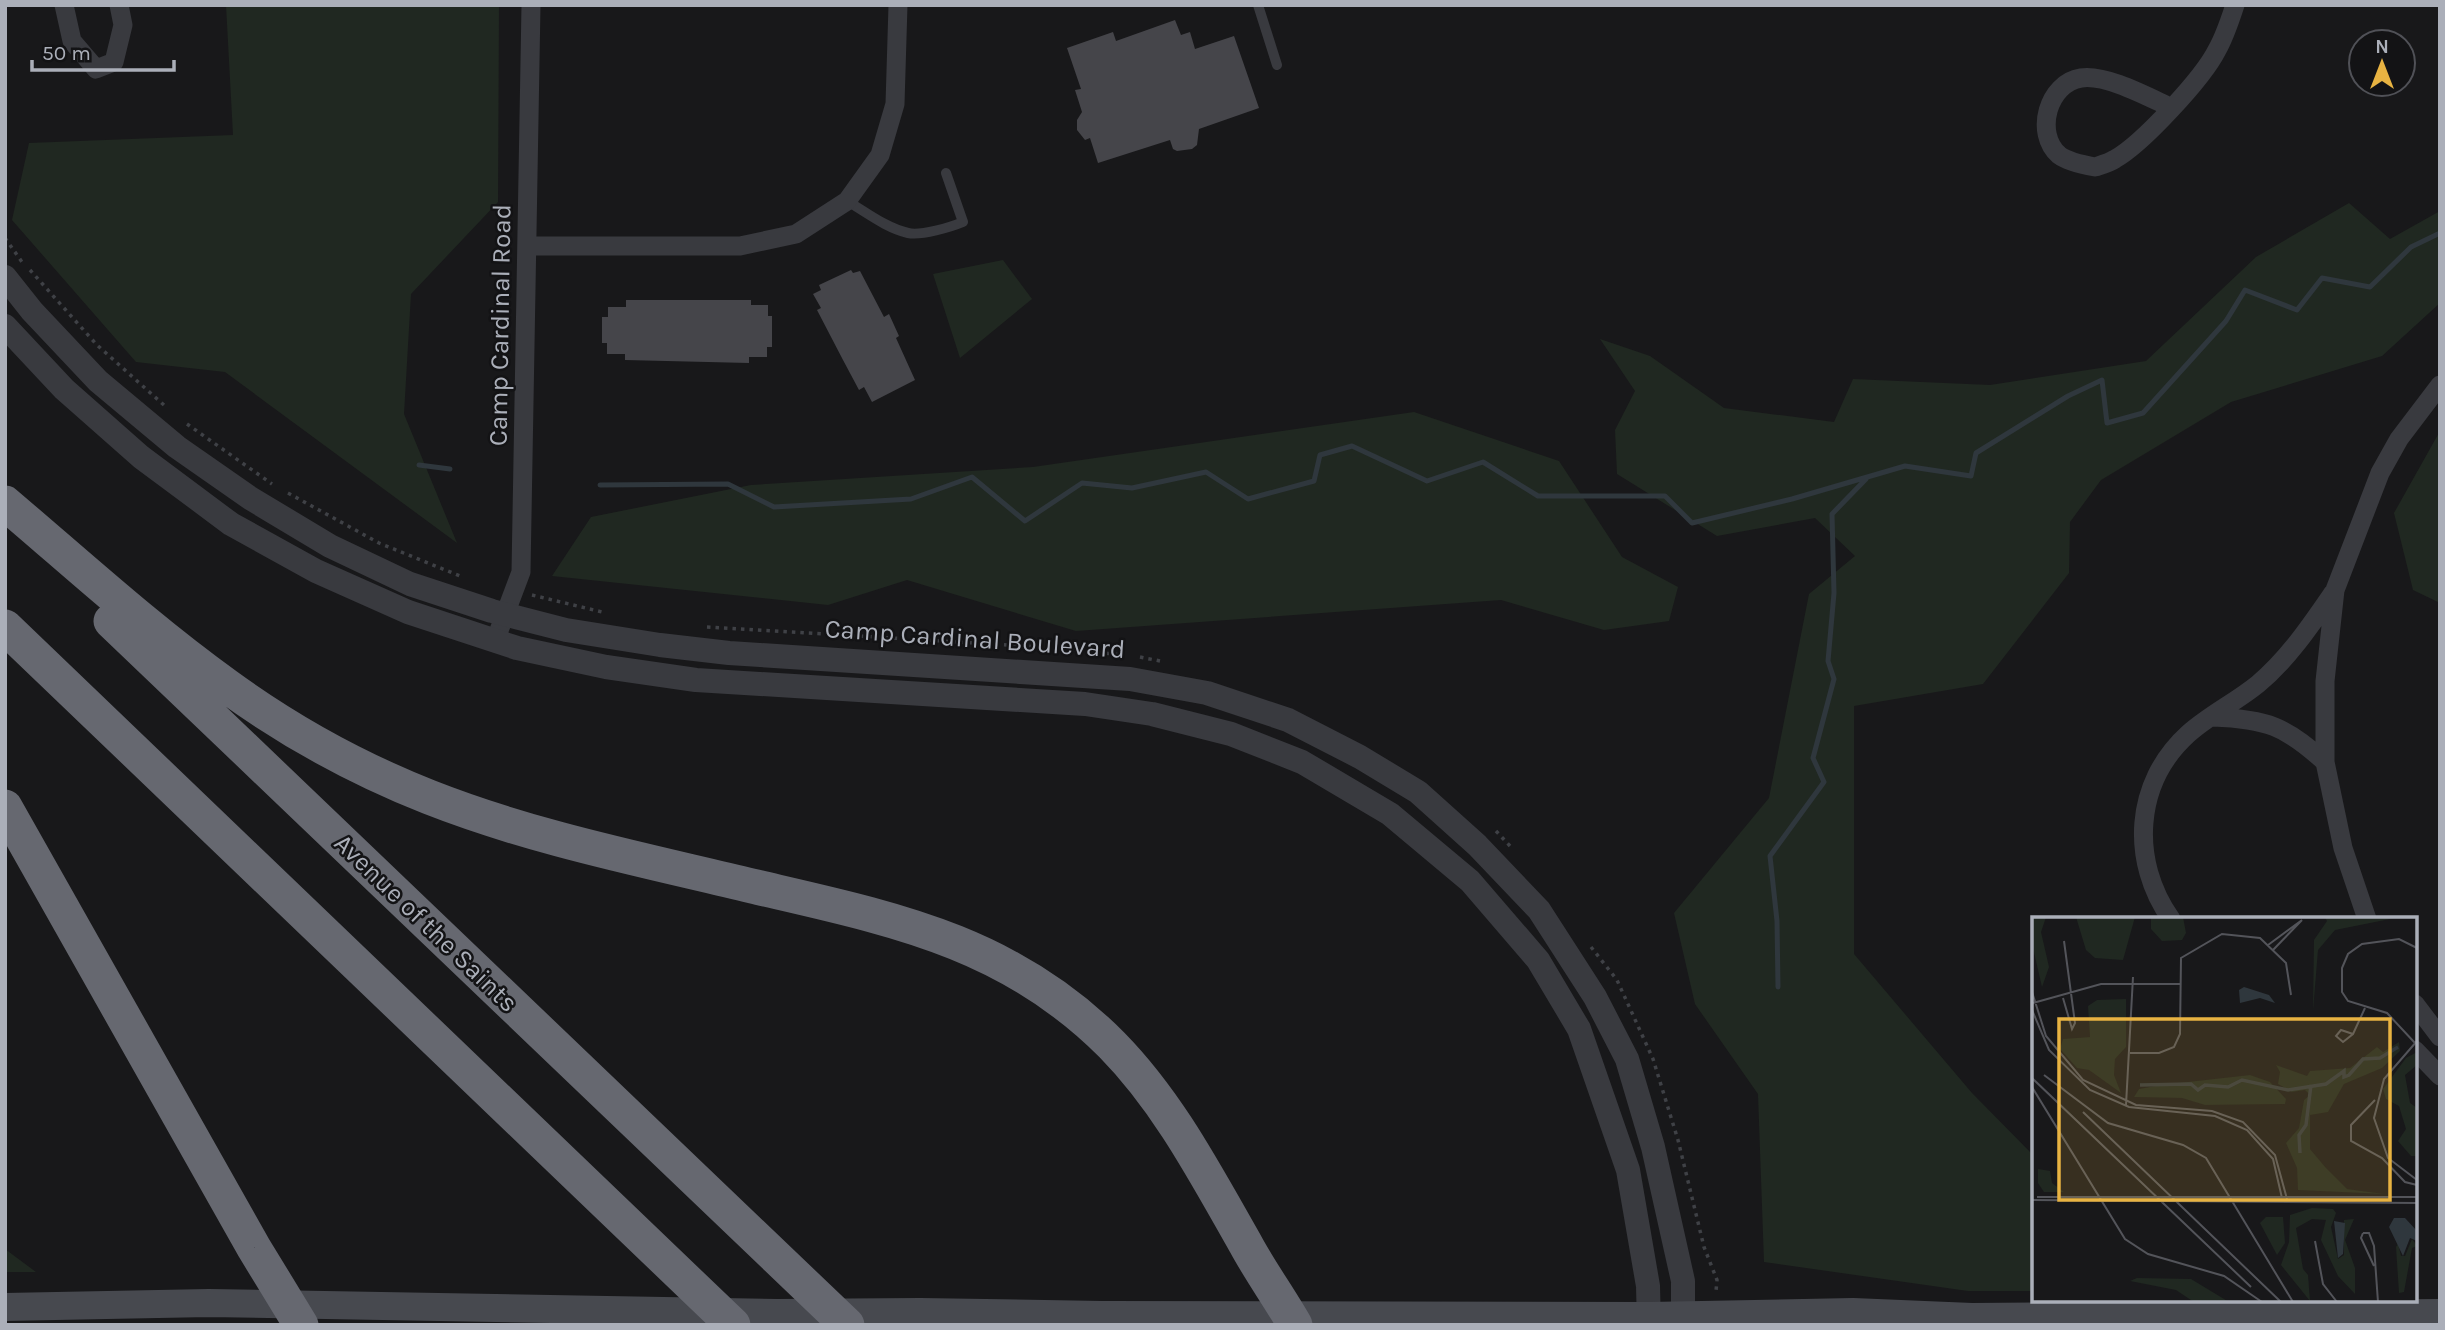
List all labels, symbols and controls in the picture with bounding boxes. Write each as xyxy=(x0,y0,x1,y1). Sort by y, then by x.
scale bar xyxy=(32,28,173,72)
north arrow xyxy=(2347,28,2417,98)
text: N xyxy=(2375,36,2389,58)
text: 50 m xyxy=(42,41,91,65)
street label: Camp Cardinal Road xyxy=(482,204,518,446)
street label: Camp Cardinal Boulevard xyxy=(824,613,1126,665)
street label: Avenue of the Saints xyxy=(328,827,524,1019)
inset map xyxy=(2032,917,2417,1302)

